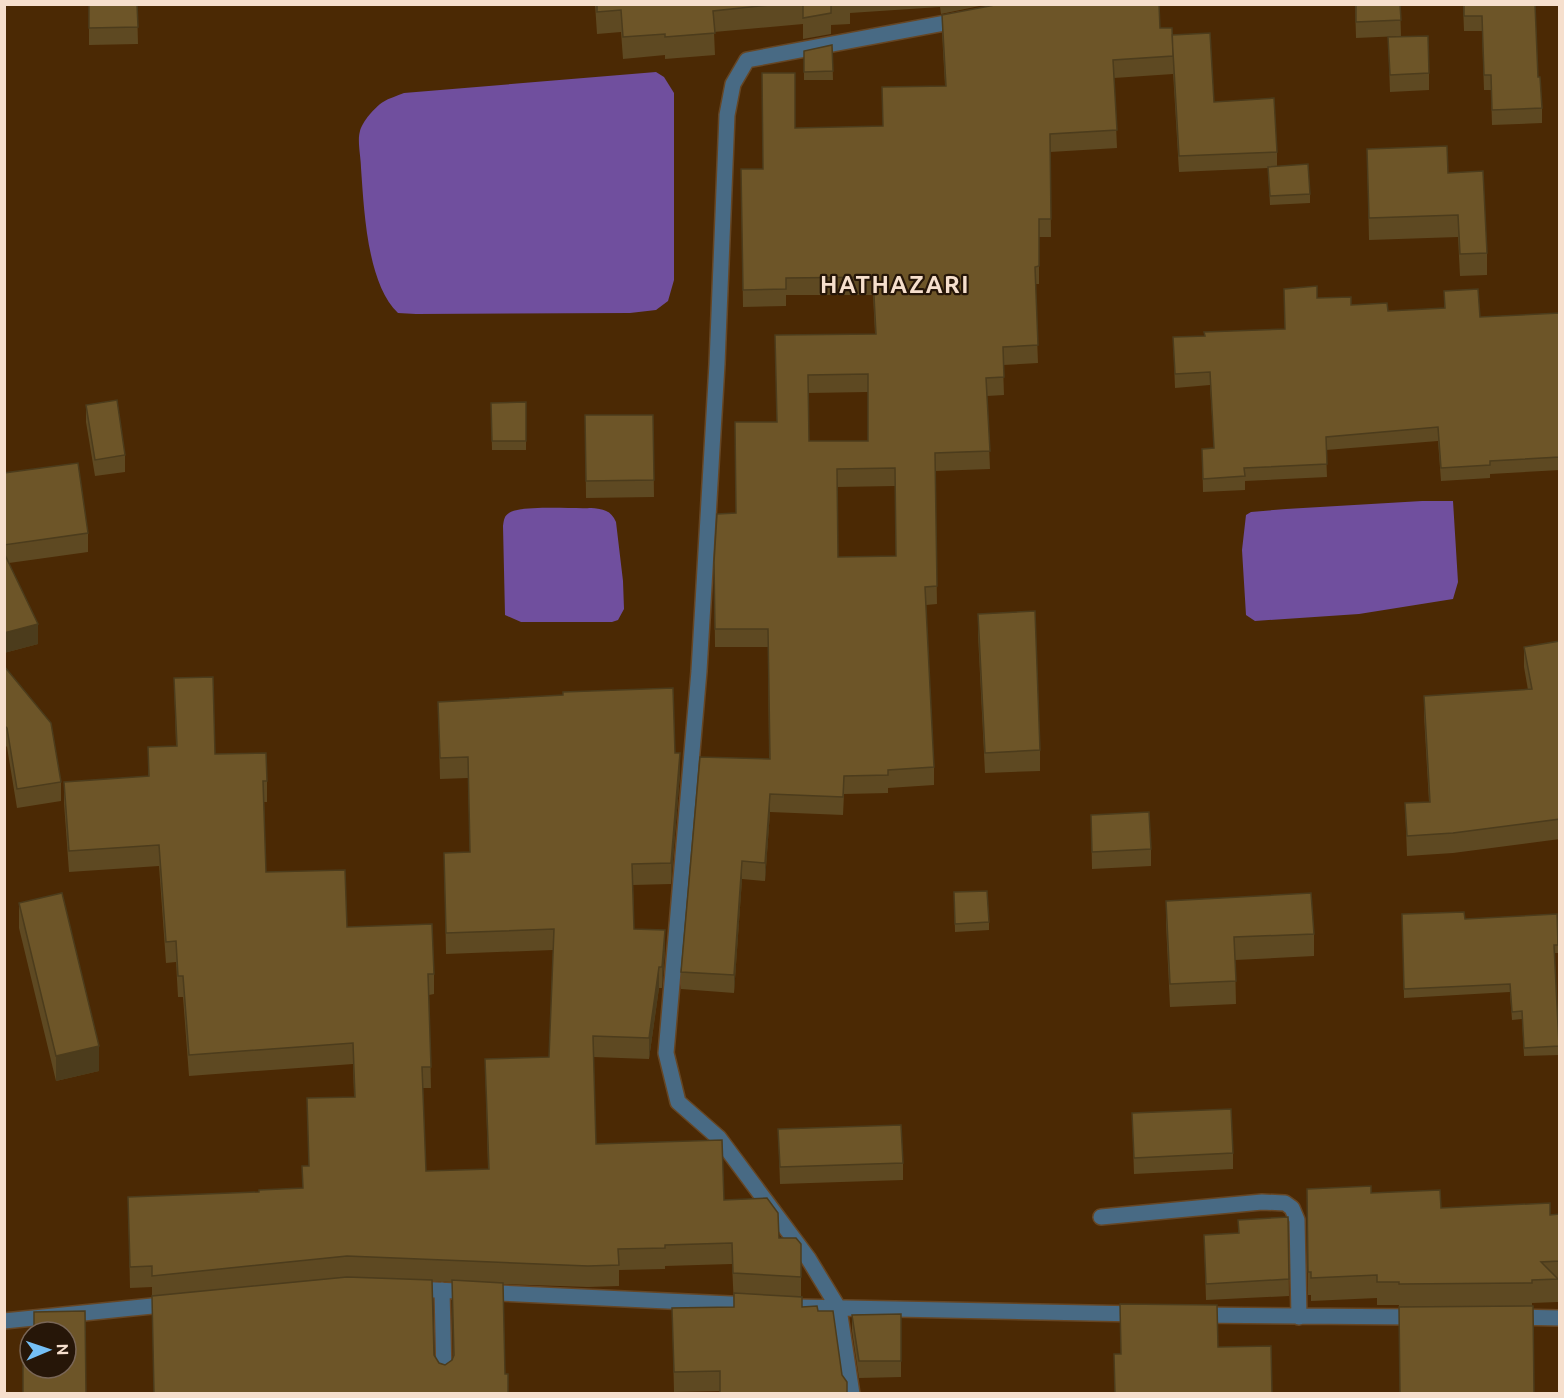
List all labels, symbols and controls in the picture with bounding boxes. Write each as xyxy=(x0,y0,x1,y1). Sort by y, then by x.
district label: HATHAZARI xyxy=(820,271,970,298)
north arrow xyxy=(18,1320,78,1380)
text: N xyxy=(54,1343,72,1356)

